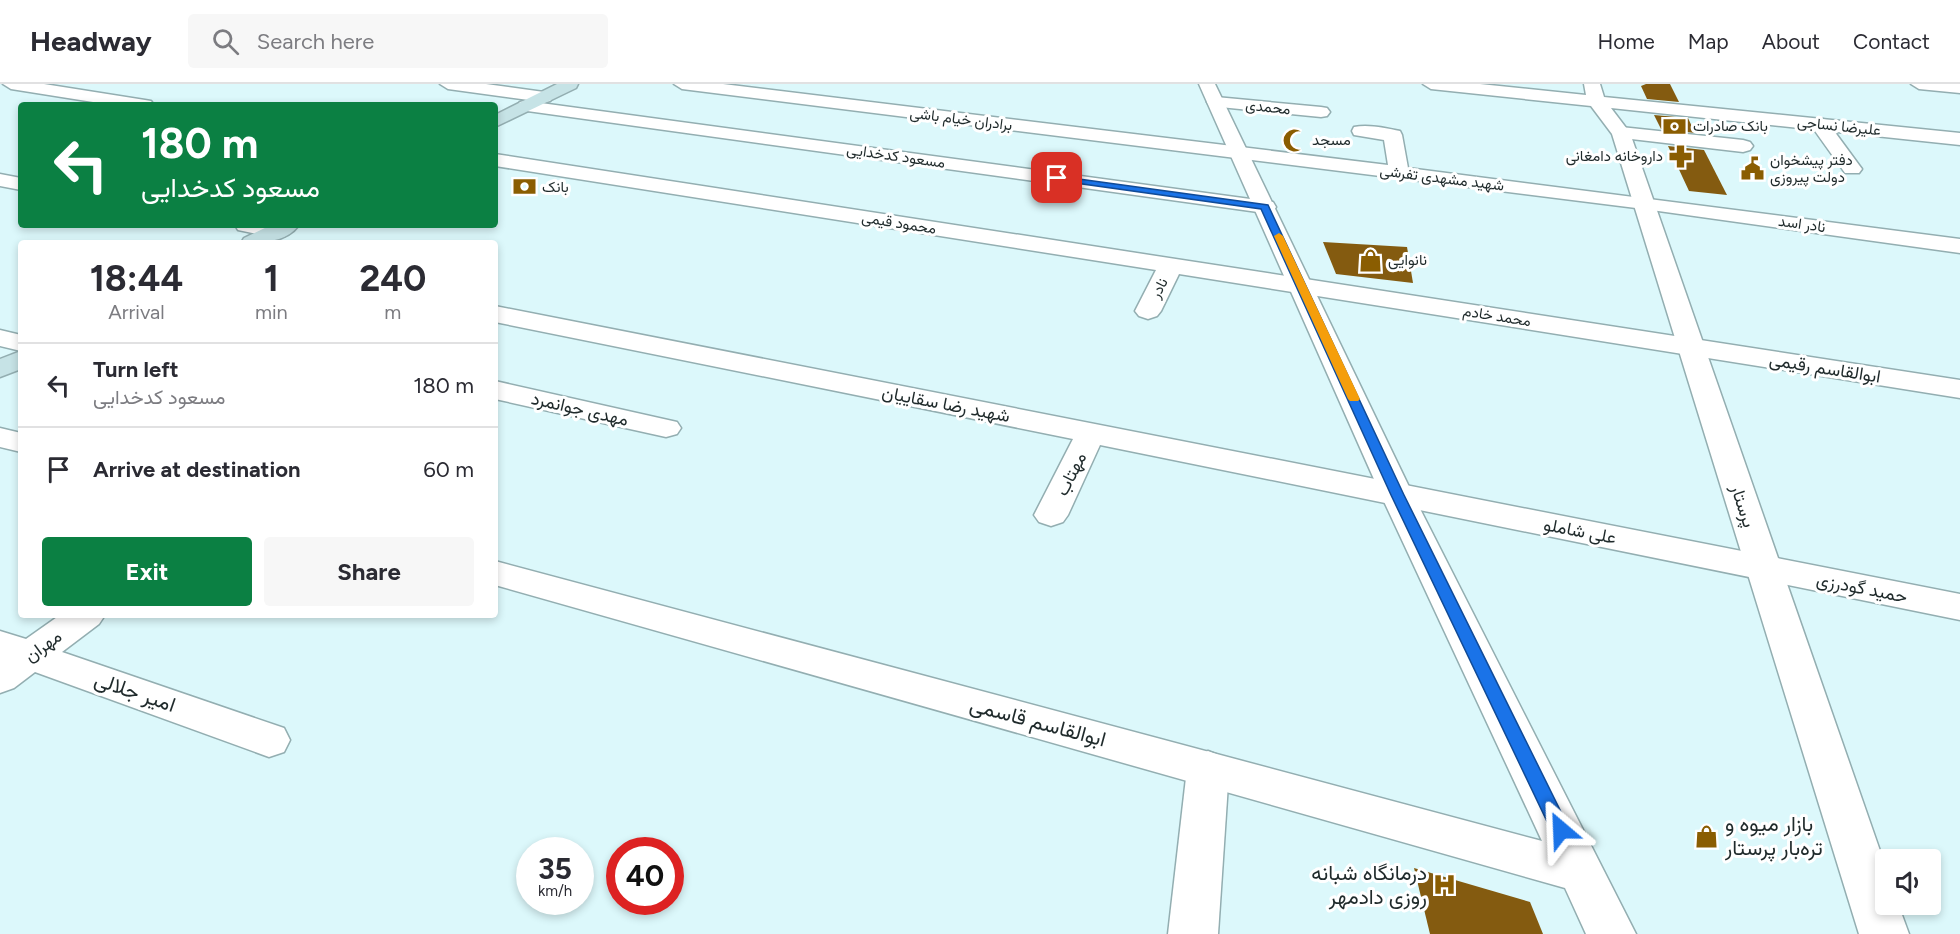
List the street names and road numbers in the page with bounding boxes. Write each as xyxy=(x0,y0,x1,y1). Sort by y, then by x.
street label: محمدی xyxy=(1244,96,1292,119)
street label: برادران خیام باشی xyxy=(909,104,1013,135)
street label: علیرضا نساجی xyxy=(1796,113,1882,140)
street label: مسعود کدخدایی xyxy=(845,140,946,173)
street label: شهید مشهدی تفرشی xyxy=(1379,161,1505,196)
street label: محمود قیمی xyxy=(860,208,938,239)
street label: نادر اسد xyxy=(1777,212,1827,236)
street label: نادر xyxy=(1146,275,1172,302)
street label: محمد خادم xyxy=(1462,302,1532,331)
street label: ابوالقاسم رقیمی xyxy=(1768,348,1882,389)
street label: شهید رضا سقاییان xyxy=(880,381,1012,427)
street label: مهدی جوانمرد xyxy=(529,387,631,431)
street label: مهتاب xyxy=(1051,449,1091,499)
street label: پرستار xyxy=(1725,481,1760,531)
street label: علی شاملو xyxy=(1542,513,1618,549)
street label: حمید گودرزی xyxy=(1815,568,1909,608)
street label: مهران xyxy=(20,625,66,667)
street label: امیر جلالی xyxy=(91,666,179,718)
street label: ابوالقاسم قاسمی xyxy=(967,691,1109,754)

